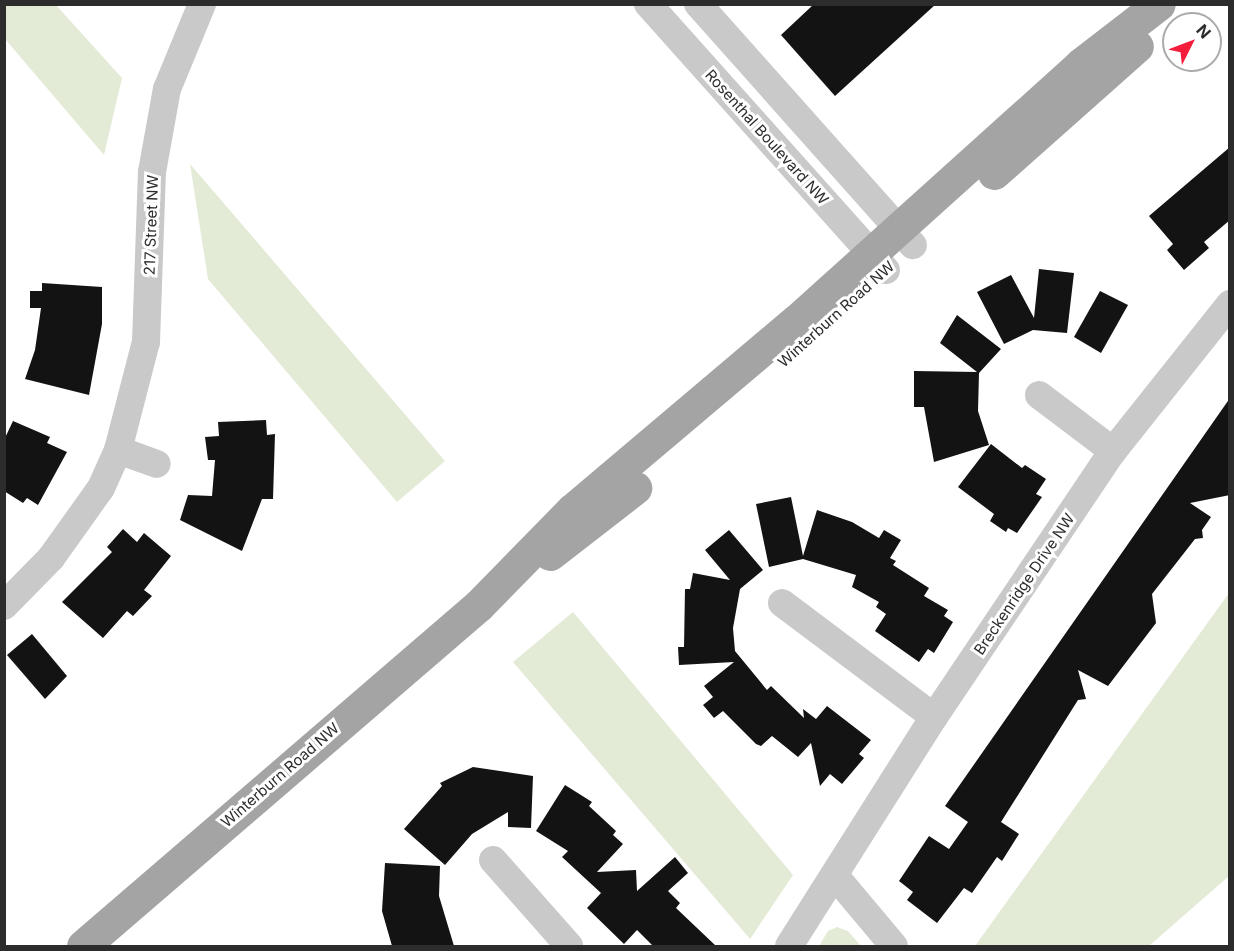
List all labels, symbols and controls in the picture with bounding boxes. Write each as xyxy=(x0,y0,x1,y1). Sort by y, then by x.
north arrow xyxy=(1162,12,1222,72)
text: N xyxy=(1192,20,1215,43)
street label: Rosenthal Boulevard NW xyxy=(702,66,832,208)
street label: 217 Street NW xyxy=(140,174,162,276)
street label: Winterburn Road NW xyxy=(774,257,898,371)
street label: Breckenridge Drive NW xyxy=(970,510,1078,658)
street label: Winterburn Road NW xyxy=(217,719,343,831)

